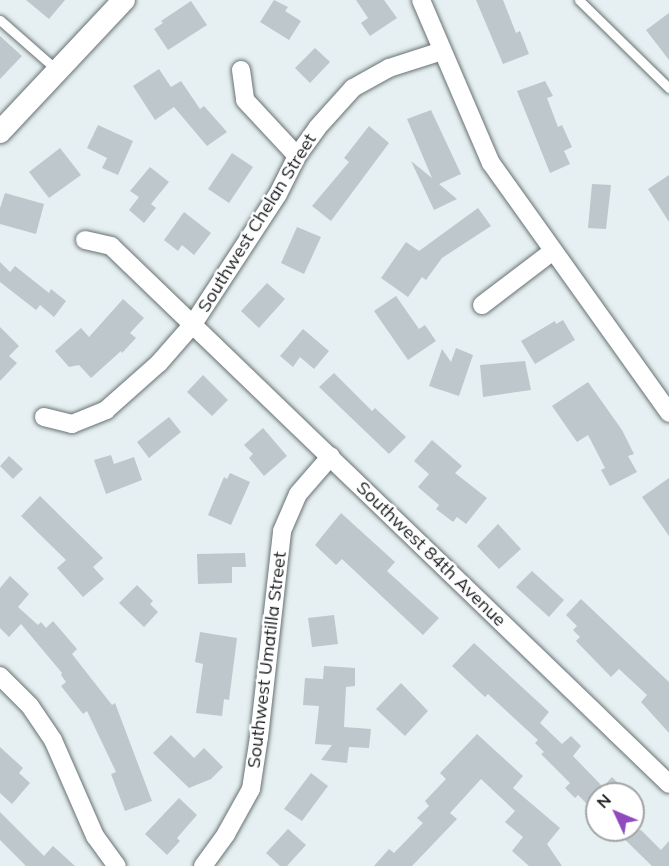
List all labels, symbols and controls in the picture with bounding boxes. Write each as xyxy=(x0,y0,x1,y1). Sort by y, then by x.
street label: Southwest Chelan Street xyxy=(193,130,321,316)
street label: Southwest 84th Avenue xyxy=(352,477,510,631)
street label: Southwest Umatilla Street xyxy=(243,551,291,769)
north arrow xyxy=(585,782,645,842)
text: N xyxy=(592,790,615,812)

